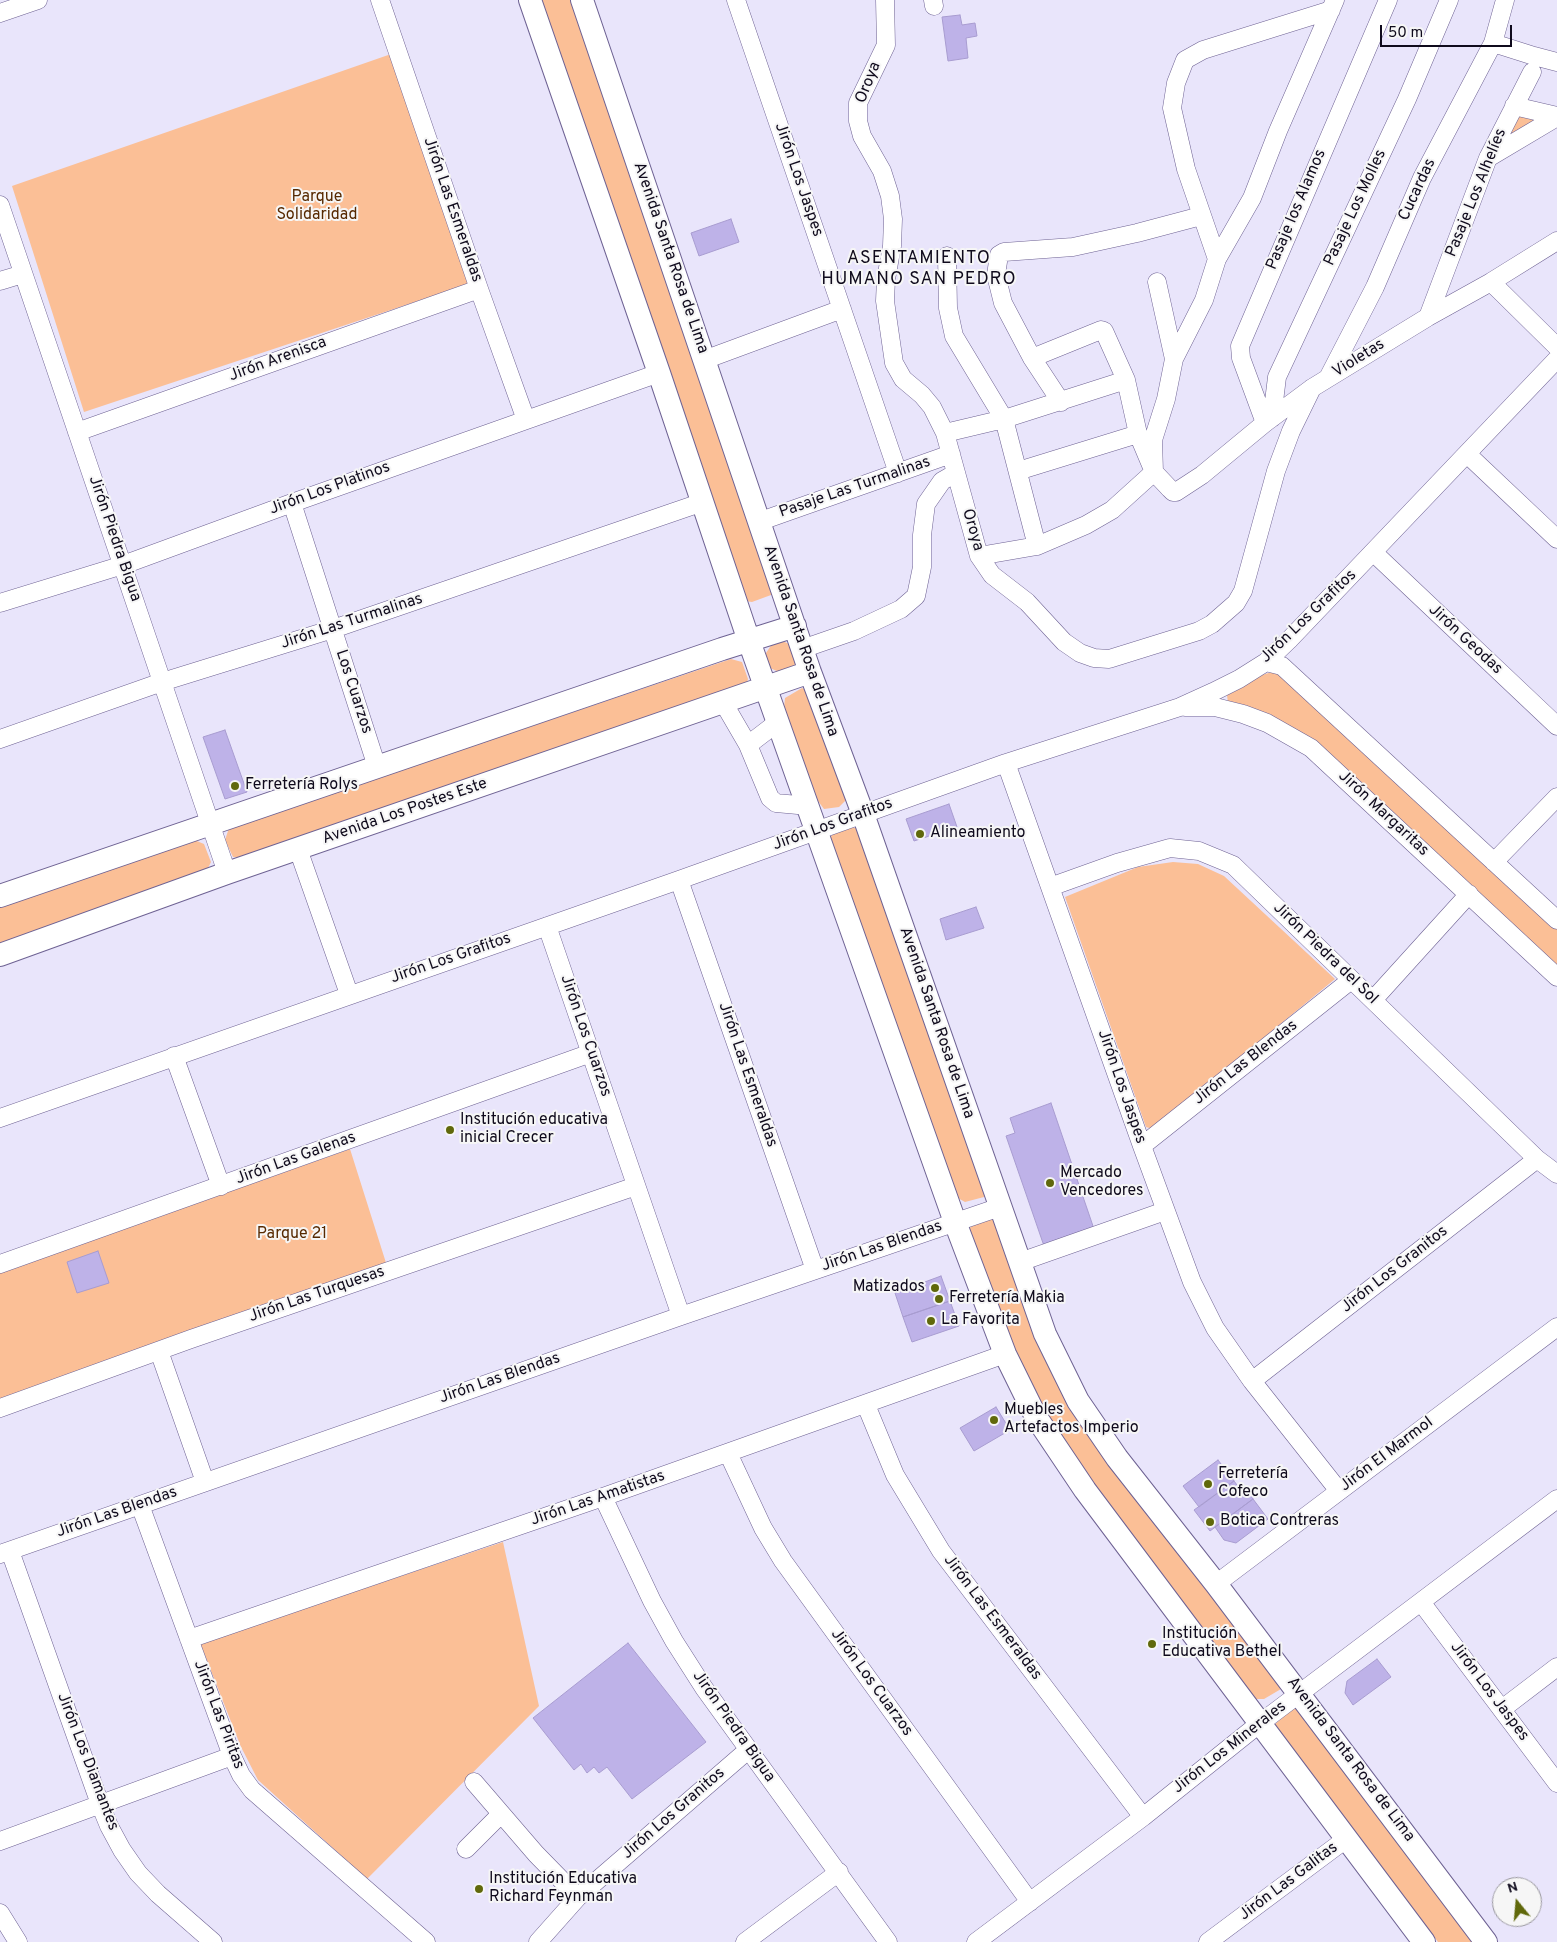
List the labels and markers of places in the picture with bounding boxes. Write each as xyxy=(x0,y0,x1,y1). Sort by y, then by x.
place label: Ferretería Rolys xyxy=(245,776,358,796)
marker: Ferretería Rolys xyxy=(229,780,241,792)
place label: Alineamiento xyxy=(930,824,1025,844)
marker: Alineamiento xyxy=(914,828,926,840)
place label: Institución educativa inicial Crecer xyxy=(460,1111,608,1149)
marker: Institución educativa inicial Crecer xyxy=(444,1124,456,1136)
place label: Mercado Vencedores xyxy=(1060,1164,1144,1202)
marker: Mercado Vencedores xyxy=(1044,1177,1056,1189)
place label: Matizados xyxy=(853,1278,925,1298)
marker: Matizados xyxy=(929,1282,941,1294)
place label: Ferretería Makia xyxy=(949,1289,1065,1309)
marker: Ferretería Makia xyxy=(933,1293,945,1305)
place label: La Favorita xyxy=(941,1311,1020,1331)
marker: La Favorita xyxy=(925,1315,937,1327)
place label: Muebles Artefactos Imperio xyxy=(1004,1401,1139,1439)
marker: Muebles Artefactos Imperio xyxy=(988,1414,1000,1426)
place label: Ferretería Cofeco xyxy=(1218,1465,1288,1503)
marker: Ferretería Cofeco xyxy=(1202,1478,1214,1490)
place label: Botica Contreras xyxy=(1220,1512,1339,1532)
marker: Botica Contreras xyxy=(1204,1516,1216,1528)
place label: Institución Educativa Bethel xyxy=(1162,1625,1282,1663)
marker: Institución Educativa Bethel xyxy=(1146,1638,1158,1650)
place label: Institución Educativa Richard Feynman xyxy=(489,1870,637,1908)
marker: Institución Educativa Richard Feynman xyxy=(473,1883,485,1895)

